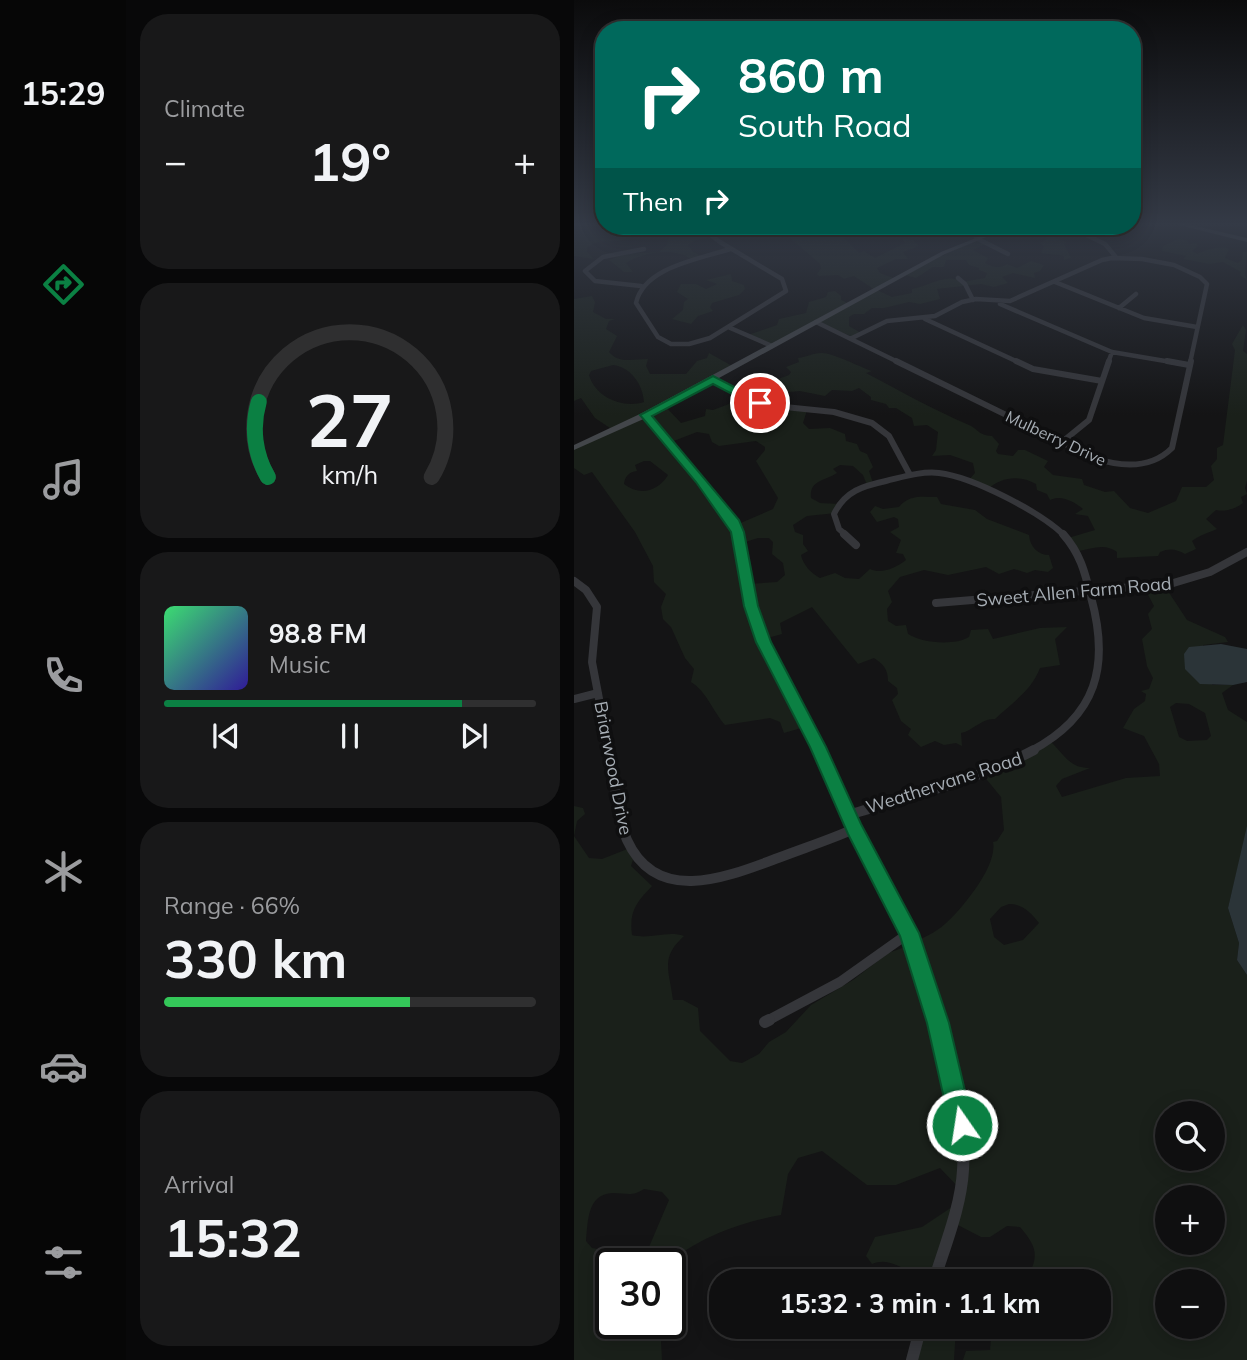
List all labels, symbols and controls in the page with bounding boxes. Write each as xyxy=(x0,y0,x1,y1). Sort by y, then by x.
text: 860 m xyxy=(738,44,884,105)
icon: right xyxy=(623,49,714,140)
text: 15:29 xyxy=(21,73,105,113)
text: Climate xyxy=(164,94,245,123)
text: South Road xyxy=(738,105,911,145)
text: 19° xyxy=(309,129,391,194)
text: − xyxy=(164,137,187,185)
text: + xyxy=(513,137,536,185)
icon: right xyxy=(697,182,735,220)
text: Then xyxy=(623,185,683,218)
icon: directions xyxy=(39,260,88,309)
pin xyxy=(730,373,790,433)
text: 27 xyxy=(306,374,394,465)
icon: arrive xyxy=(741,384,779,422)
street label: Mulberry Drive xyxy=(1003,406,1109,470)
icon: music xyxy=(39,455,88,504)
text: km/h xyxy=(322,459,378,490)
street label: Sweet Allen Farm Road xyxy=(975,572,1172,611)
text: 98.8 FM xyxy=(269,617,367,650)
text: Music xyxy=(269,650,330,679)
icon: phone xyxy=(39,651,88,700)
street label: Briarwood Drive xyxy=(589,699,638,837)
icon: previous xyxy=(207,717,245,755)
icon: pause xyxy=(331,717,369,755)
icon: next xyxy=(455,717,493,755)
street label: Weathervane Road xyxy=(863,746,1025,819)
icon: climate xyxy=(39,847,88,896)
text: Range · 66% xyxy=(164,891,300,920)
text: 330 km xyxy=(164,926,347,991)
icon: car xyxy=(39,1042,88,1091)
position arrow xyxy=(925,1088,999,1162)
map controls xyxy=(1155,1101,1225,1339)
button: search xyxy=(1155,1101,1225,1171)
text: Arrival xyxy=(164,1170,234,1199)
button: + xyxy=(1155,1185,1225,1255)
text: 15:32 xyxy=(164,1205,302,1270)
icon: filters xyxy=(39,1238,88,1287)
speed limit sign: 30 xyxy=(595,1248,686,1339)
button: − xyxy=(1155,1269,1225,1339)
text: 15:32 · 3 min · 1.1 km xyxy=(779,1287,1041,1320)

